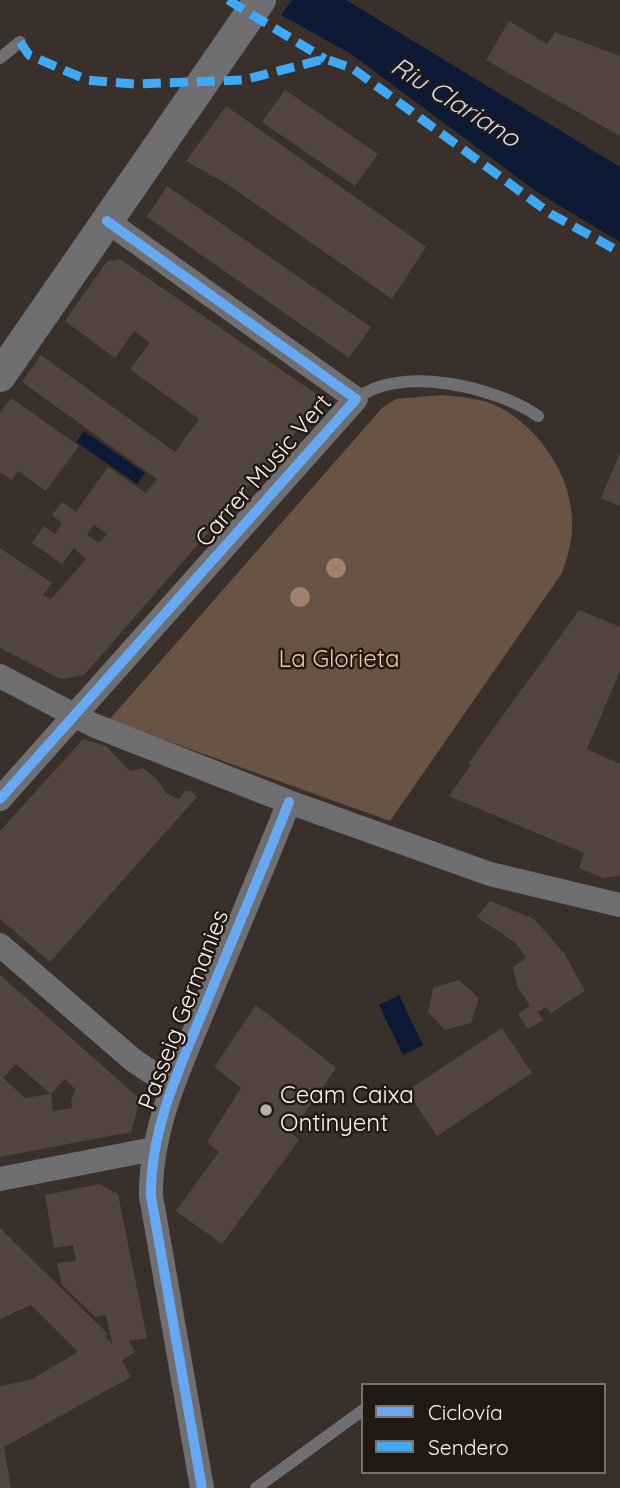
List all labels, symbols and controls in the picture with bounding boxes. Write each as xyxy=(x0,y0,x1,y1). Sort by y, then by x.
water label: Riu Clariano xyxy=(385,51,525,155)
street label: Carrer Music Vert xyxy=(190,389,338,553)
park label: La Glorieta xyxy=(279,646,399,674)
street label: Passeig Germanies xyxy=(133,906,235,1114)
place label: Ceam Caixa Ontinyent xyxy=(280,1082,414,1138)
marker: Ceam Caixa Ontinyent xyxy=(258,1102,274,1118)
legend xyxy=(361,1383,606,1474)
text: Ciclovía xyxy=(428,1399,503,1425)
text: Sendero xyxy=(428,1434,509,1460)

